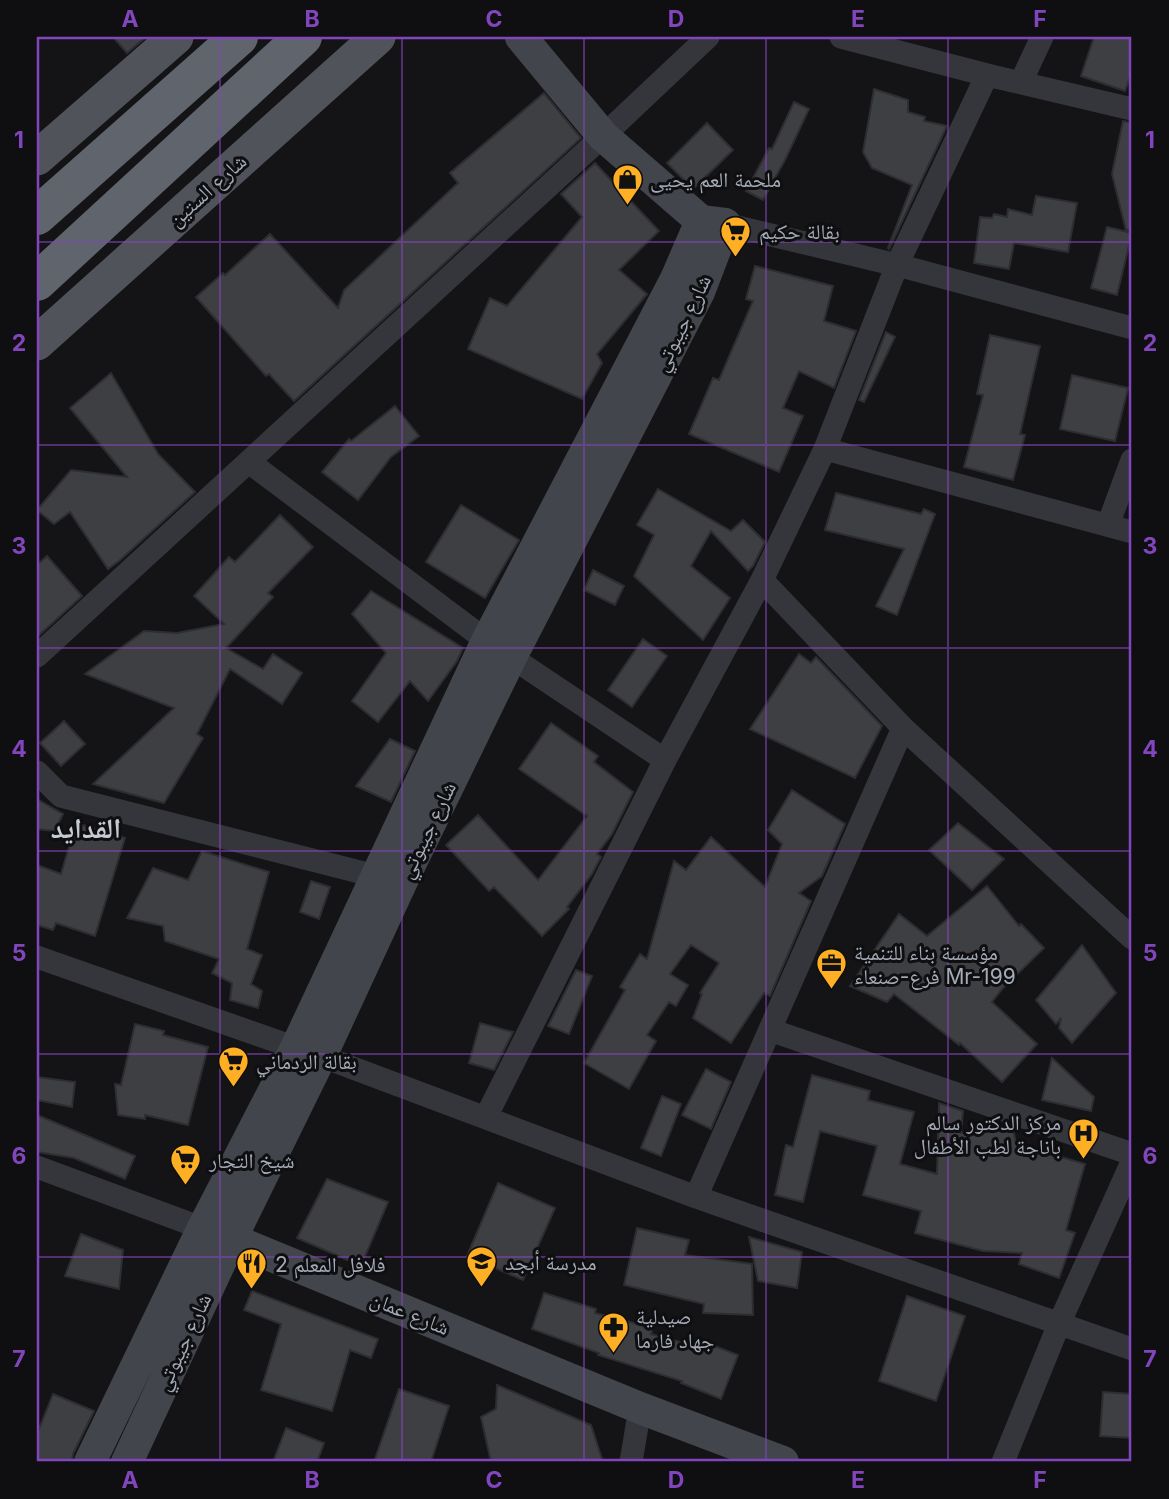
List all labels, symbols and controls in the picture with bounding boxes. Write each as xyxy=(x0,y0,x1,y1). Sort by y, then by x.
text: A xyxy=(121,5,139,33)
text: B xyxy=(304,5,320,33)
text: C xyxy=(485,5,503,33)
text: D xyxy=(668,5,684,33)
text: E xyxy=(851,5,865,33)
text: F xyxy=(1033,5,1047,33)
text: 1 xyxy=(14,126,24,154)
text: 1 xyxy=(1145,126,1155,154)
street label: شارع الستين xyxy=(163,148,252,232)
shop icon: ملحمة العم يحيى xyxy=(610,162,644,206)
place label: ملحمة العم يحيى xyxy=(650,167,781,194)
supermarket icon: بقالة حكيم xyxy=(719,214,753,258)
place label: بقالة حكيم xyxy=(759,219,840,246)
street label: شارع جيبوتي xyxy=(648,271,720,377)
text: 2 xyxy=(12,329,26,357)
text: 2 xyxy=(1143,329,1157,357)
text: 3 xyxy=(12,532,26,560)
text: 3 xyxy=(1143,532,1157,560)
text: 4 xyxy=(11,735,27,763)
text: 4 xyxy=(1142,735,1158,763)
street label: شارع جيبوتي xyxy=(393,778,465,884)
district label: القدايد xyxy=(51,811,121,845)
text: 5 xyxy=(12,939,26,967)
text: 5 xyxy=(1143,939,1157,967)
place label: مؤسسة بناء للتنمية فرع-صنعاء Mr-199 xyxy=(854,940,1016,990)
office icon: مؤسسة بناء للتنمية فرع-صنعاء Mr-199 xyxy=(814,947,848,991)
supermarket icon: بقالة الردماني xyxy=(216,1044,250,1088)
place label: بقالة الردماني xyxy=(256,1049,357,1078)
place label: مركز الدكتور سالم باناجة لطب الأطفال xyxy=(914,1110,1061,1159)
hospital icon: مركز الدكتور سالم باناجة لطب الأطفال xyxy=(1067,1117,1101,1161)
text: 6 xyxy=(12,1142,26,1170)
text: 6 xyxy=(1143,1142,1157,1170)
supermarket icon: شيخ التجار xyxy=(169,1143,203,1187)
place label: شيخ التجار xyxy=(208,1148,295,1174)
school or university icon: مدرسة أبجد xyxy=(465,1245,499,1289)
restaurant icon: فلافل المعلم 2 xyxy=(235,1247,269,1291)
place label: مدرسة أبجد xyxy=(505,1250,597,1275)
place label: فلافل المعلم 2 xyxy=(275,1252,386,1279)
street label: شارع عمان xyxy=(367,1286,453,1341)
street label: شارع جيبوتي xyxy=(150,1289,220,1396)
place label: صيدلية جهاد فارما xyxy=(636,1304,714,1353)
pharmacy icon: صيدلية جهاد فارما xyxy=(596,1311,630,1355)
text: 7 xyxy=(12,1345,26,1373)
text: 7 xyxy=(1143,1345,1157,1373)
text: A xyxy=(121,1466,139,1494)
text: B xyxy=(304,1466,320,1494)
text: C xyxy=(485,1466,503,1494)
text: D xyxy=(668,1466,684,1494)
text: E xyxy=(851,1466,865,1494)
text: F xyxy=(1033,1466,1047,1494)

